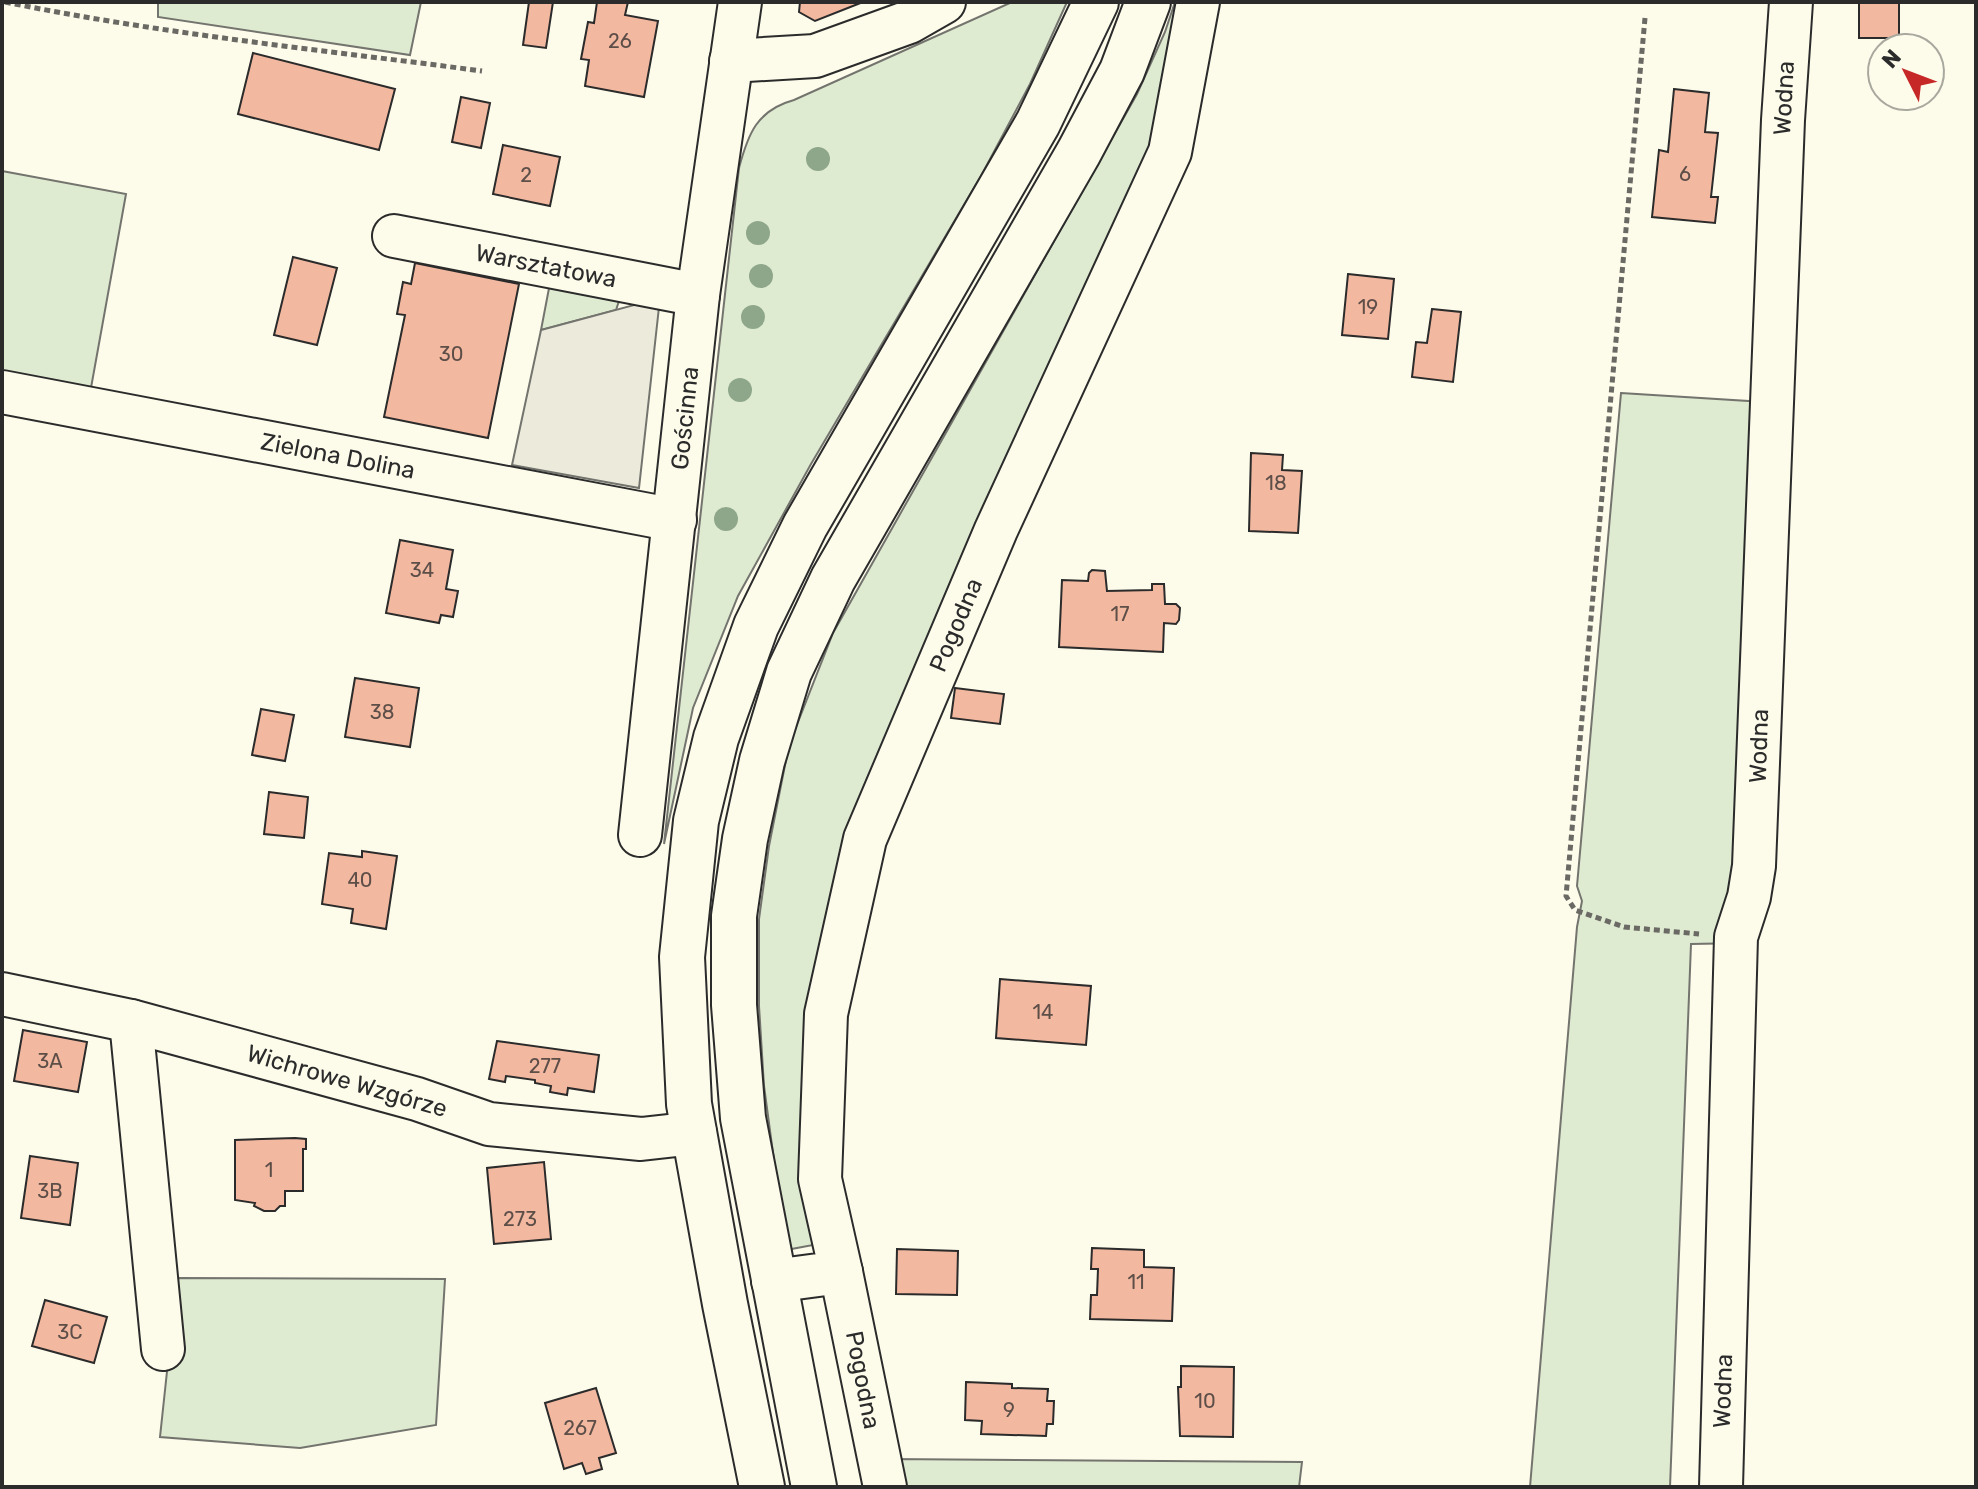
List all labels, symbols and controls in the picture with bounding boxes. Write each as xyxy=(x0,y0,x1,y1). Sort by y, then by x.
house number: 26 xyxy=(608,29,632,53)
north arrow xyxy=(1866,32,1946,112)
text: N xyxy=(1876,44,1907,74)
street label: Wodna xyxy=(1768,60,1800,136)
house number: 6 xyxy=(1679,162,1691,186)
house number: 2 xyxy=(520,163,532,187)
street label: Warsztatowa xyxy=(473,239,619,293)
house number: 19 xyxy=(1358,295,1378,319)
house number: 30 xyxy=(439,342,463,366)
street label: Gościnna xyxy=(666,365,704,471)
street label: Zielona Dolina xyxy=(258,427,418,485)
house number: 18 xyxy=(1265,471,1287,495)
house number: 34 xyxy=(410,558,434,582)
street label: Pogodna xyxy=(924,574,988,676)
house number: 17 xyxy=(1111,602,1129,626)
house number: 38 xyxy=(370,700,394,724)
street label: Wodna xyxy=(1744,708,1774,784)
house number: 40 xyxy=(347,868,373,892)
house number: 14 xyxy=(1033,1000,1053,1024)
street label: Wichrowe Wzgórze xyxy=(244,1039,450,1123)
house number: 3A xyxy=(37,1049,63,1073)
house number: 277 xyxy=(529,1054,561,1078)
house number: 1 xyxy=(265,1158,273,1182)
house number: 3B xyxy=(37,1179,63,1203)
house number: 273 xyxy=(503,1207,537,1231)
house number: 11 xyxy=(1127,1270,1145,1294)
house number: 3C xyxy=(57,1320,83,1344)
street label: Pogodna xyxy=(840,1329,886,1431)
street label: Wodna xyxy=(1708,1353,1738,1429)
house number: 10 xyxy=(1194,1389,1216,1413)
house number: 9 xyxy=(1003,1398,1015,1422)
house number: 267 xyxy=(563,1416,597,1440)

